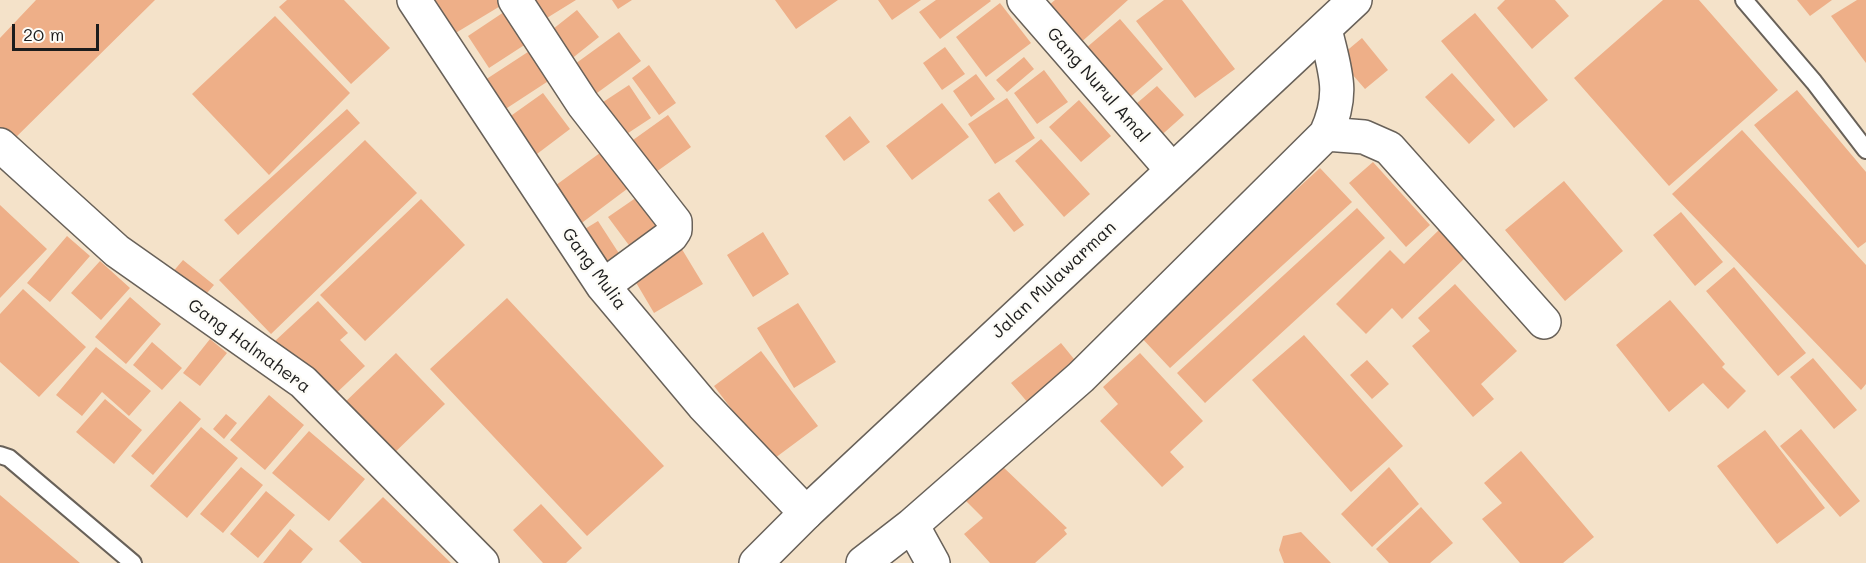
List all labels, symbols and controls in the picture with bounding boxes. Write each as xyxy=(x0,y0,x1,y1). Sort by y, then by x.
scale bar xyxy=(15,12,102,50)
text: 20 m xyxy=(23,22,64,46)
street label: Gang Nurul Amal xyxy=(1042,23,1154,147)
street label: Jalan Mulawarman xyxy=(987,217,1121,343)
street label: Gang Mulia xyxy=(557,224,631,314)
street label: Gang Halmahera xyxy=(183,294,315,398)

